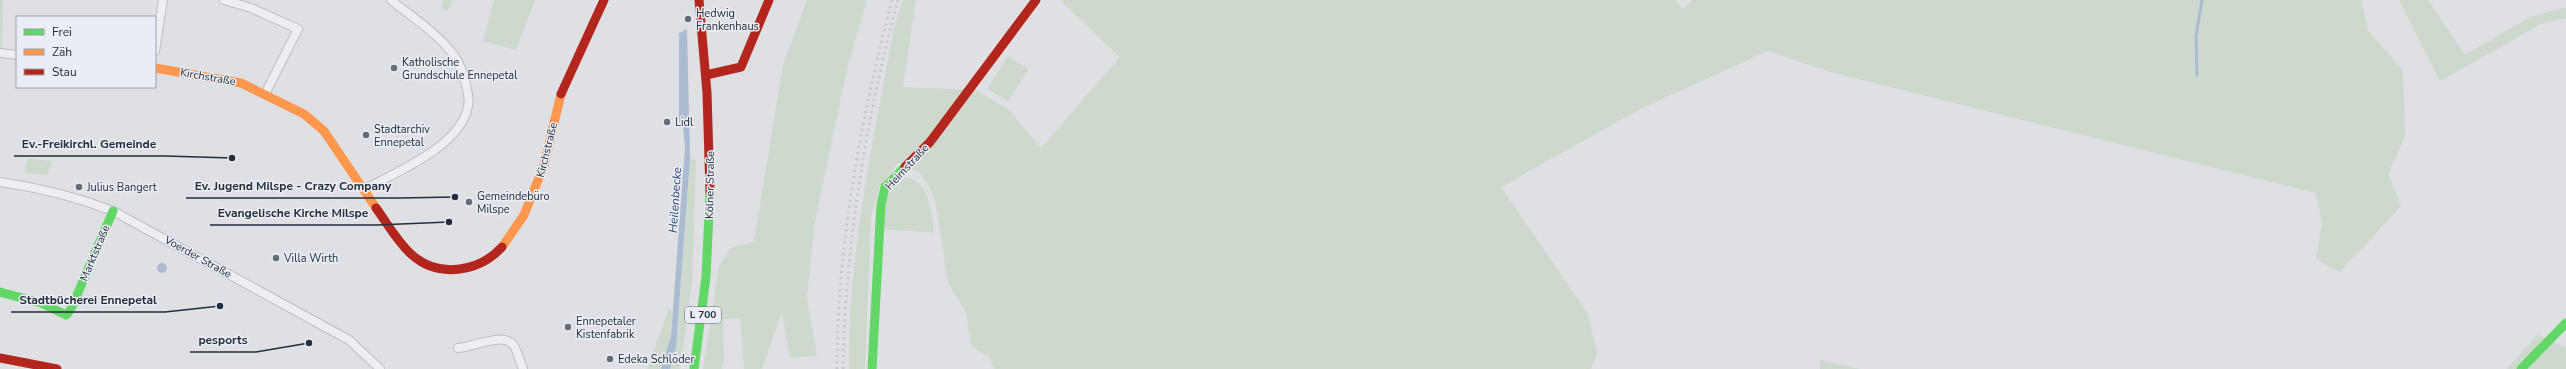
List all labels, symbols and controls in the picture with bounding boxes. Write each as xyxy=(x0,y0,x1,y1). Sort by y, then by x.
place label: Hedwig Frankenhaus xyxy=(696,6,759,34)
marker: Hedwig Frankenhaus xyxy=(683,14,693,24)
legend xyxy=(16,16,156,88)
text: Frei xyxy=(52,24,72,40)
text: Zäh xyxy=(52,44,72,60)
place label: Katholische Grundschule Ennepetal xyxy=(402,55,518,83)
marker: Katholische Grundschule Ennepetal xyxy=(389,63,399,73)
text: Stau xyxy=(52,64,77,80)
street label: Kirchstraße xyxy=(179,65,237,89)
place label: Lidl xyxy=(675,115,694,130)
marker: Lidl xyxy=(662,117,672,127)
street label: Kirchstraße xyxy=(533,121,561,179)
place label: Stadtarchiv Ennepetal xyxy=(374,122,430,150)
marker: Stadtarchiv Ennepetal xyxy=(361,130,371,140)
callout: Ev.-Freikirchl. Gemeinde xyxy=(14,132,165,156)
text: Ev.-Freikirchl. Gemeinde xyxy=(22,136,157,152)
street label: Heimstraße xyxy=(882,141,932,193)
street label: Kölner Straße xyxy=(702,151,718,219)
water label: Heilenbecke xyxy=(665,166,685,234)
callout: Ev. Jugend Milspe - Crazy Company xyxy=(186,174,399,198)
text: Ev. Jugend Milspe - Crazy Company xyxy=(195,178,392,194)
place label: Julius Bangert xyxy=(86,180,157,195)
marker: Julius Bangert xyxy=(74,182,84,192)
place label: Gemeindebüro Milspe xyxy=(477,189,550,217)
marker: Gemeindebüro Milspe xyxy=(464,197,474,207)
callout: Evangelische Kirche Milspe xyxy=(210,201,377,225)
text: Evangelische Kirche Milspe xyxy=(218,205,369,221)
street label: Marktstraße xyxy=(76,222,114,283)
street label: Voerder Straße xyxy=(161,232,234,282)
place label: Villa Wirth xyxy=(283,251,338,266)
marker: Villa Wirth xyxy=(271,253,281,263)
callout: Stadtbücherei Ennepetal xyxy=(11,288,165,312)
text: Stadtbücherei Ennepetal xyxy=(19,292,157,308)
road number: L 700 xyxy=(685,307,721,323)
place label: Ennepetaler Kistenfabrik xyxy=(576,314,636,342)
marker: Ennepetaler Kistenfabrik xyxy=(563,322,573,332)
callout: pesports xyxy=(190,328,256,352)
text: pesports xyxy=(198,332,248,348)
place label: Edeka Schlöder xyxy=(618,352,694,367)
marker: Edeka Schlöder xyxy=(605,354,615,364)

